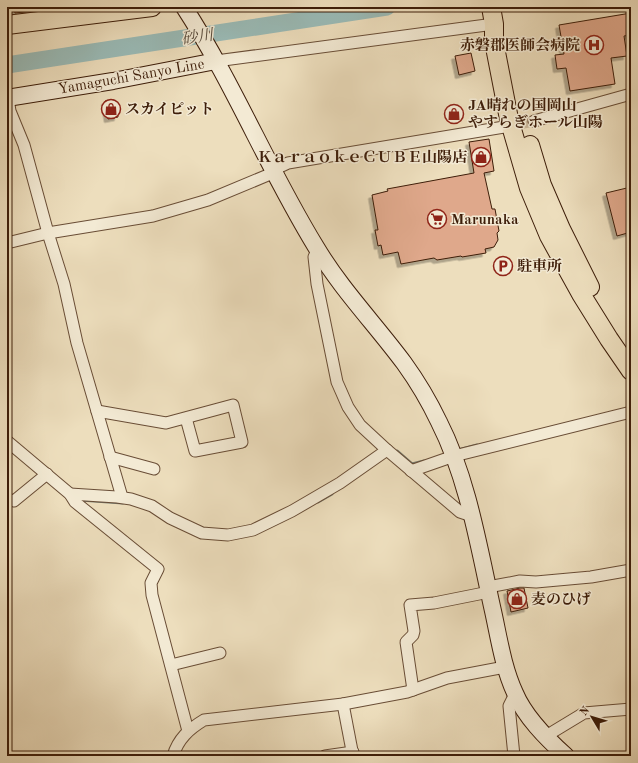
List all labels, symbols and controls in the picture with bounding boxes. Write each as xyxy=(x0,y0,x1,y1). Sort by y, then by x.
water label: 砂川 xyxy=(180,25,216,48)
hospital icon: 赤磐郡医師会病院 xyxy=(583,34,605,56)
place label: 赤磐郡医師会病院 xyxy=(460,37,580,54)
street label: Yamaguchi Sanyo Line xyxy=(57,57,206,98)
place label: JA晴れの国岡山 やすらぎホール山陽 xyxy=(468,97,603,131)
shop icon: スカイピット xyxy=(100,98,122,120)
place label: スカイピット xyxy=(125,102,214,118)
shop icon: JA晴れの国岡山 やすらぎホール山陽 xyxy=(443,103,465,125)
shop icon: ＫａｒａｏｋｅＣＵＢＥ山陽店 xyxy=(470,146,492,168)
place label: ＫａｒａｏｋｅＣＵＢＥ山陽店 xyxy=(257,149,467,166)
supermarket icon: Marunaka xyxy=(426,208,448,230)
place label: Marunaka xyxy=(451,213,519,228)
parking icon: 駐車所 xyxy=(492,255,514,277)
place label: 駐車所 xyxy=(517,258,562,275)
shop icon: 麦のひげ xyxy=(506,588,528,610)
place label: 麦のひげ xyxy=(531,591,591,608)
north arrow xyxy=(572,697,612,737)
text: N xyxy=(578,705,593,718)

